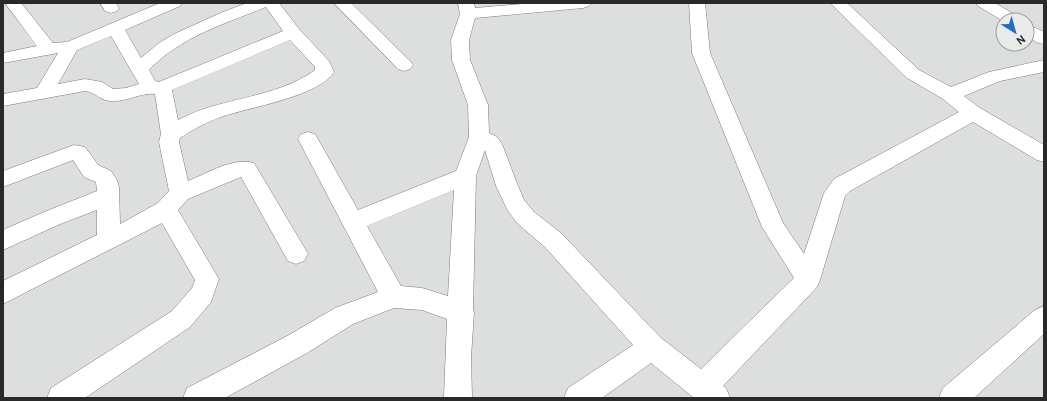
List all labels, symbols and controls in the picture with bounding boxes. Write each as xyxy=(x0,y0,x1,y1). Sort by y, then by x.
north arrow xyxy=(995,12,1035,52)
text: N xyxy=(1013,31,1028,47)

